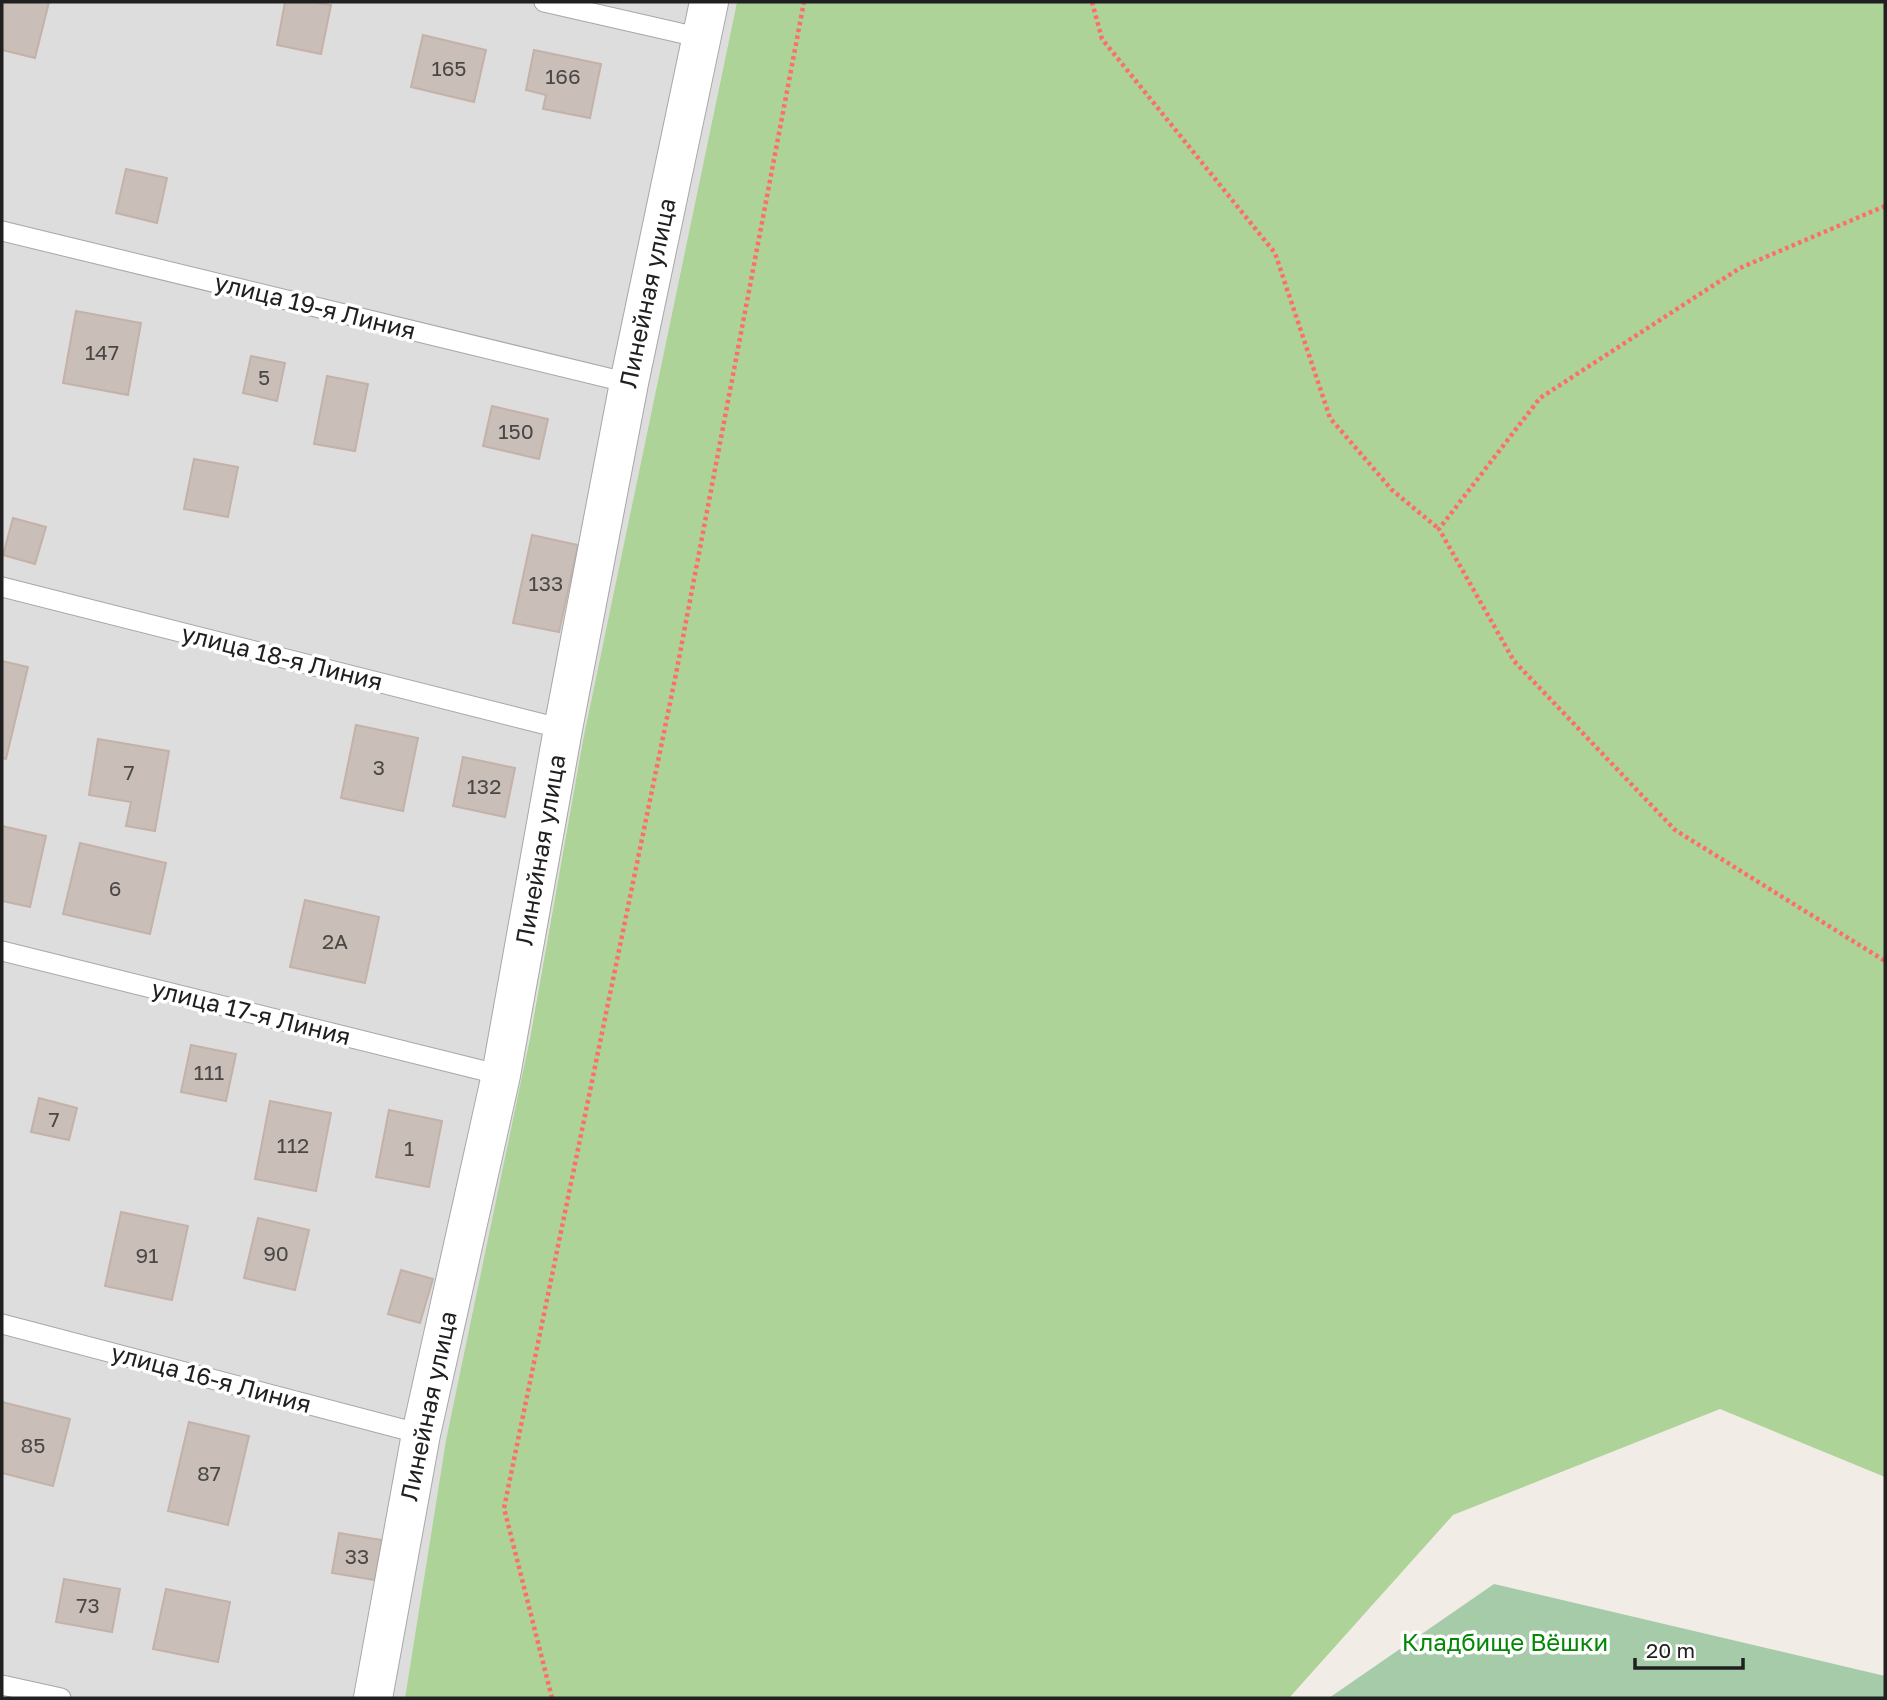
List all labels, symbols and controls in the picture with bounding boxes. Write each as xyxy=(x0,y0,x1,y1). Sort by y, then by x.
house number: 165 xyxy=(431,55,467,81)
house number: 166 xyxy=(545,63,581,89)
street label: Линейная улица xyxy=(612,195,681,390)
street label: улица 19-я Линия xyxy=(212,267,419,345)
house number: 147 xyxy=(85,339,119,365)
house number: 5 xyxy=(258,364,270,390)
house number: 150 xyxy=(498,418,534,444)
house number: 133 xyxy=(529,570,563,596)
street label: улица 18-я Линия xyxy=(179,618,386,696)
street label: Линейная улица xyxy=(508,752,571,947)
house number: 3 xyxy=(373,754,385,780)
house number: 7 xyxy=(123,759,135,785)
house number: 132 xyxy=(467,773,501,799)
house number: 6 xyxy=(109,875,121,901)
house number: 2А xyxy=(322,928,348,954)
street label: улица 17-я Линия xyxy=(149,973,354,1050)
house number: 111 xyxy=(194,1059,224,1085)
house number: 7 xyxy=(48,1106,60,1132)
house number: 112 xyxy=(277,1132,309,1158)
house number: 1 xyxy=(404,1135,414,1161)
house number: 90 xyxy=(263,1240,289,1266)
house number: 91 xyxy=(136,1242,158,1268)
street label: Линейная улица xyxy=(393,1308,462,1503)
street label: улица 16-я Линия xyxy=(108,1337,315,1418)
house number: 85 xyxy=(21,1432,46,1458)
house number: 87 xyxy=(197,1460,221,1486)
house number: 33 xyxy=(345,1543,369,1569)
house number: 73 xyxy=(76,1592,100,1618)
scale bar xyxy=(1635,1626,1744,1670)
park label: Кладбище Вёшки xyxy=(1402,1627,1608,1656)
text: 20 m xyxy=(1646,1637,1695,1663)

